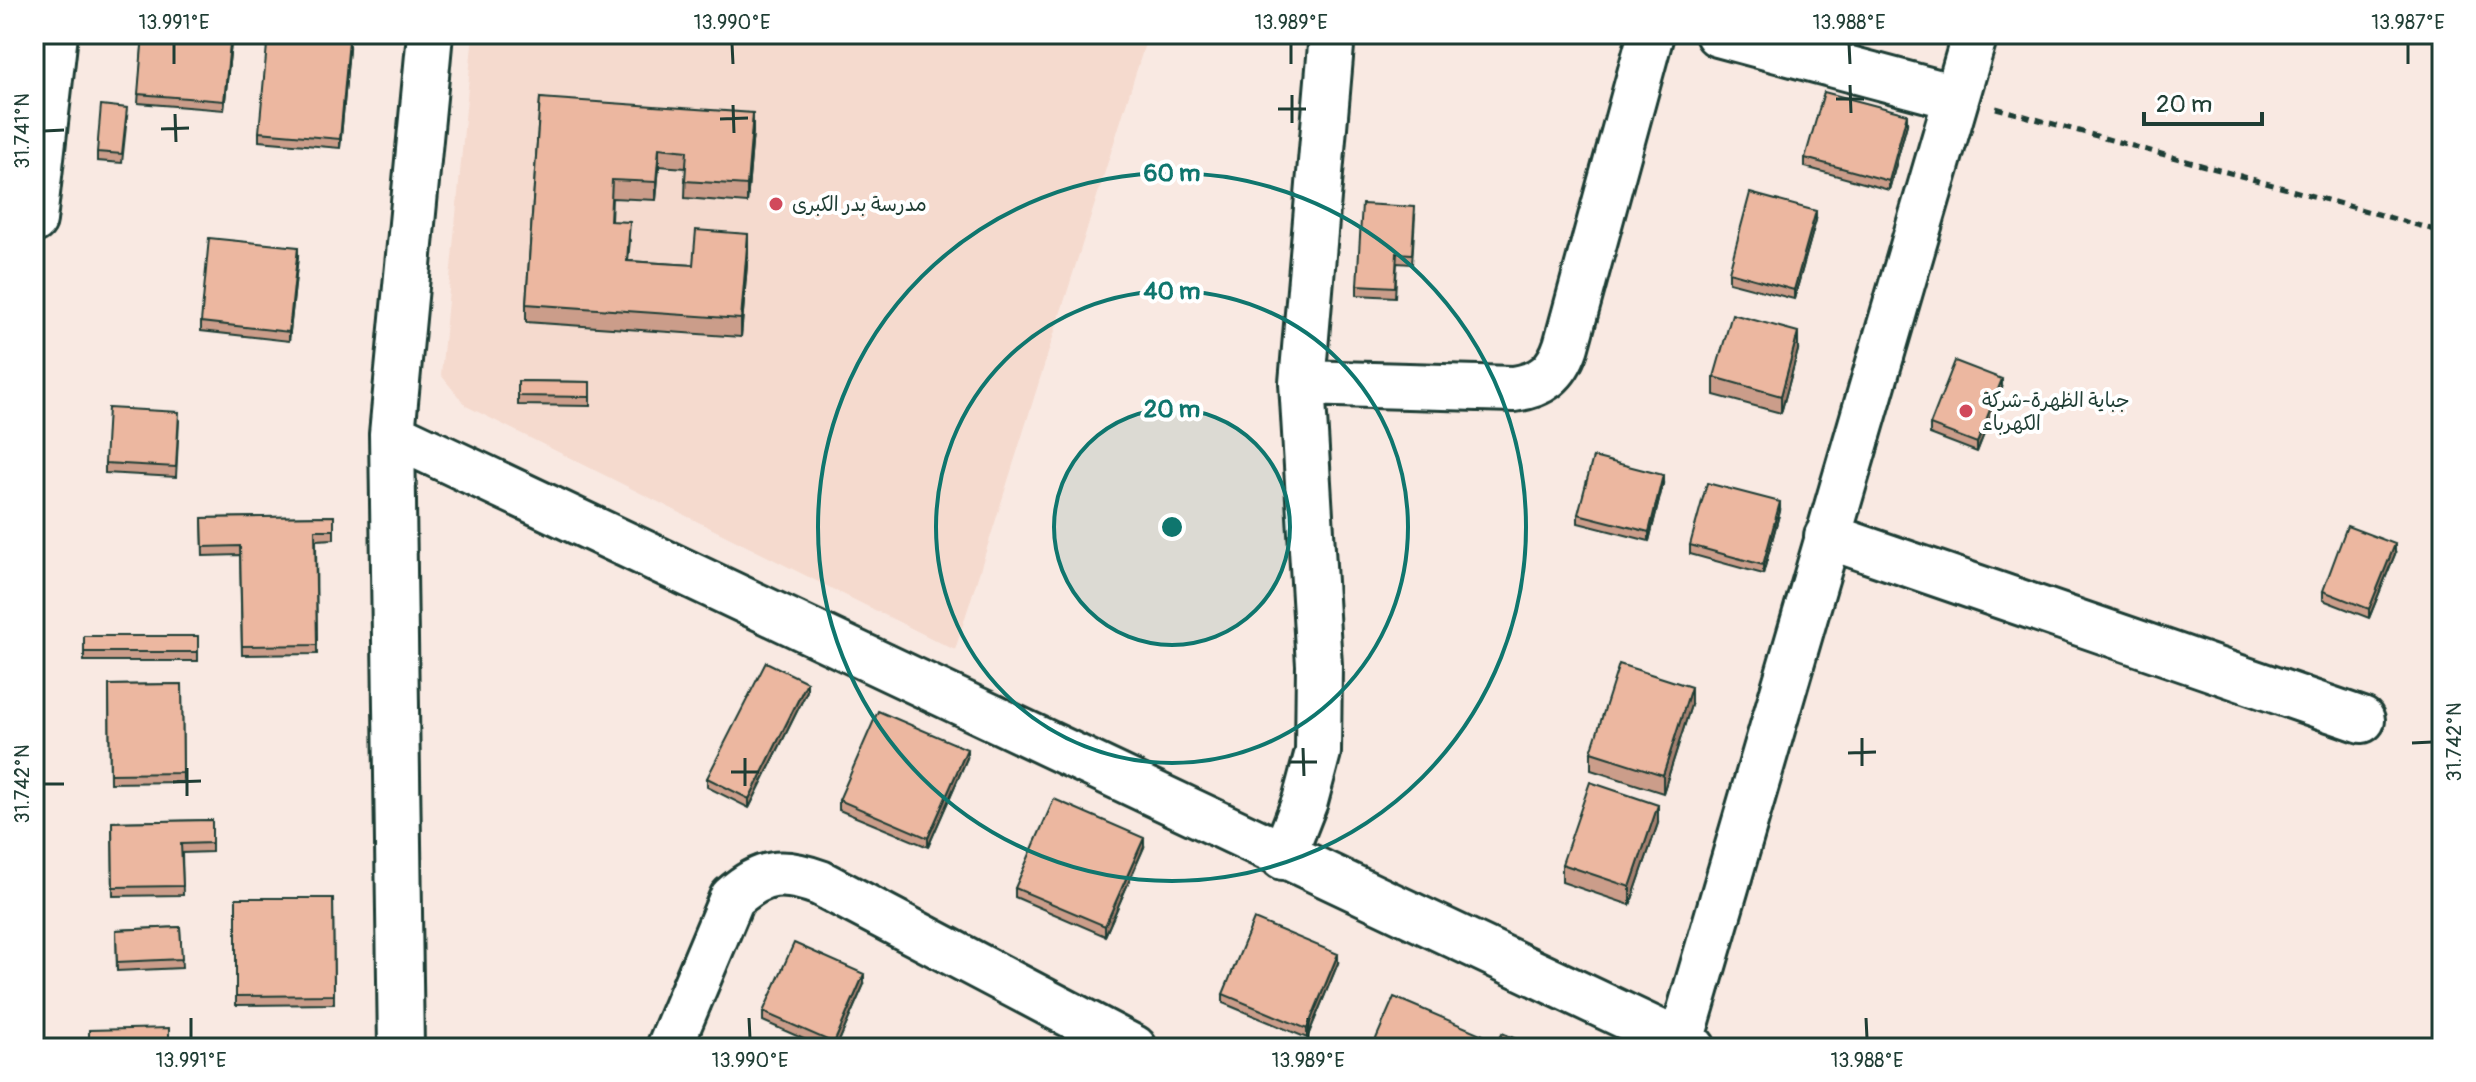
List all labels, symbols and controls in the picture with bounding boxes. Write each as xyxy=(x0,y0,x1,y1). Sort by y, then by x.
text: 13.991°E xyxy=(139,10,209,35)
text: 13.990°E xyxy=(694,10,770,35)
text: 13.989°E xyxy=(1254,10,1328,35)
text: 13.988°E xyxy=(1813,10,1885,35)
text: 13.987°E xyxy=(2371,10,2445,35)
scale bar xyxy=(2144,76,2262,126)
text: 20 m xyxy=(2156,90,2212,119)
text: 31.741°N xyxy=(10,93,35,169)
text: 60 m xyxy=(1144,159,1200,188)
place label: مدرسة بدر الكبرى xyxy=(792,192,927,217)
marker: مدرسة بدر الكبرى xyxy=(767,195,785,213)
text: 40 m xyxy=(1144,277,1200,306)
place label: جباية الظهرة-شركة الكهرباء xyxy=(1982,388,2130,436)
text: 20 m xyxy=(1144,395,1200,424)
marker: جباية الظهرة-شركة الكهرباء xyxy=(1957,402,1975,420)
centre of rings xyxy=(1158,513,1186,541)
text: 31.742°N xyxy=(2442,703,2467,782)
text: 31.742°N xyxy=(10,745,35,824)
text: 13.991°E xyxy=(156,1048,226,1073)
text: 13.990°E xyxy=(712,1048,788,1073)
text: 13.989°E xyxy=(1271,1048,1345,1073)
text: 13.988°E xyxy=(1831,1048,1903,1073)

